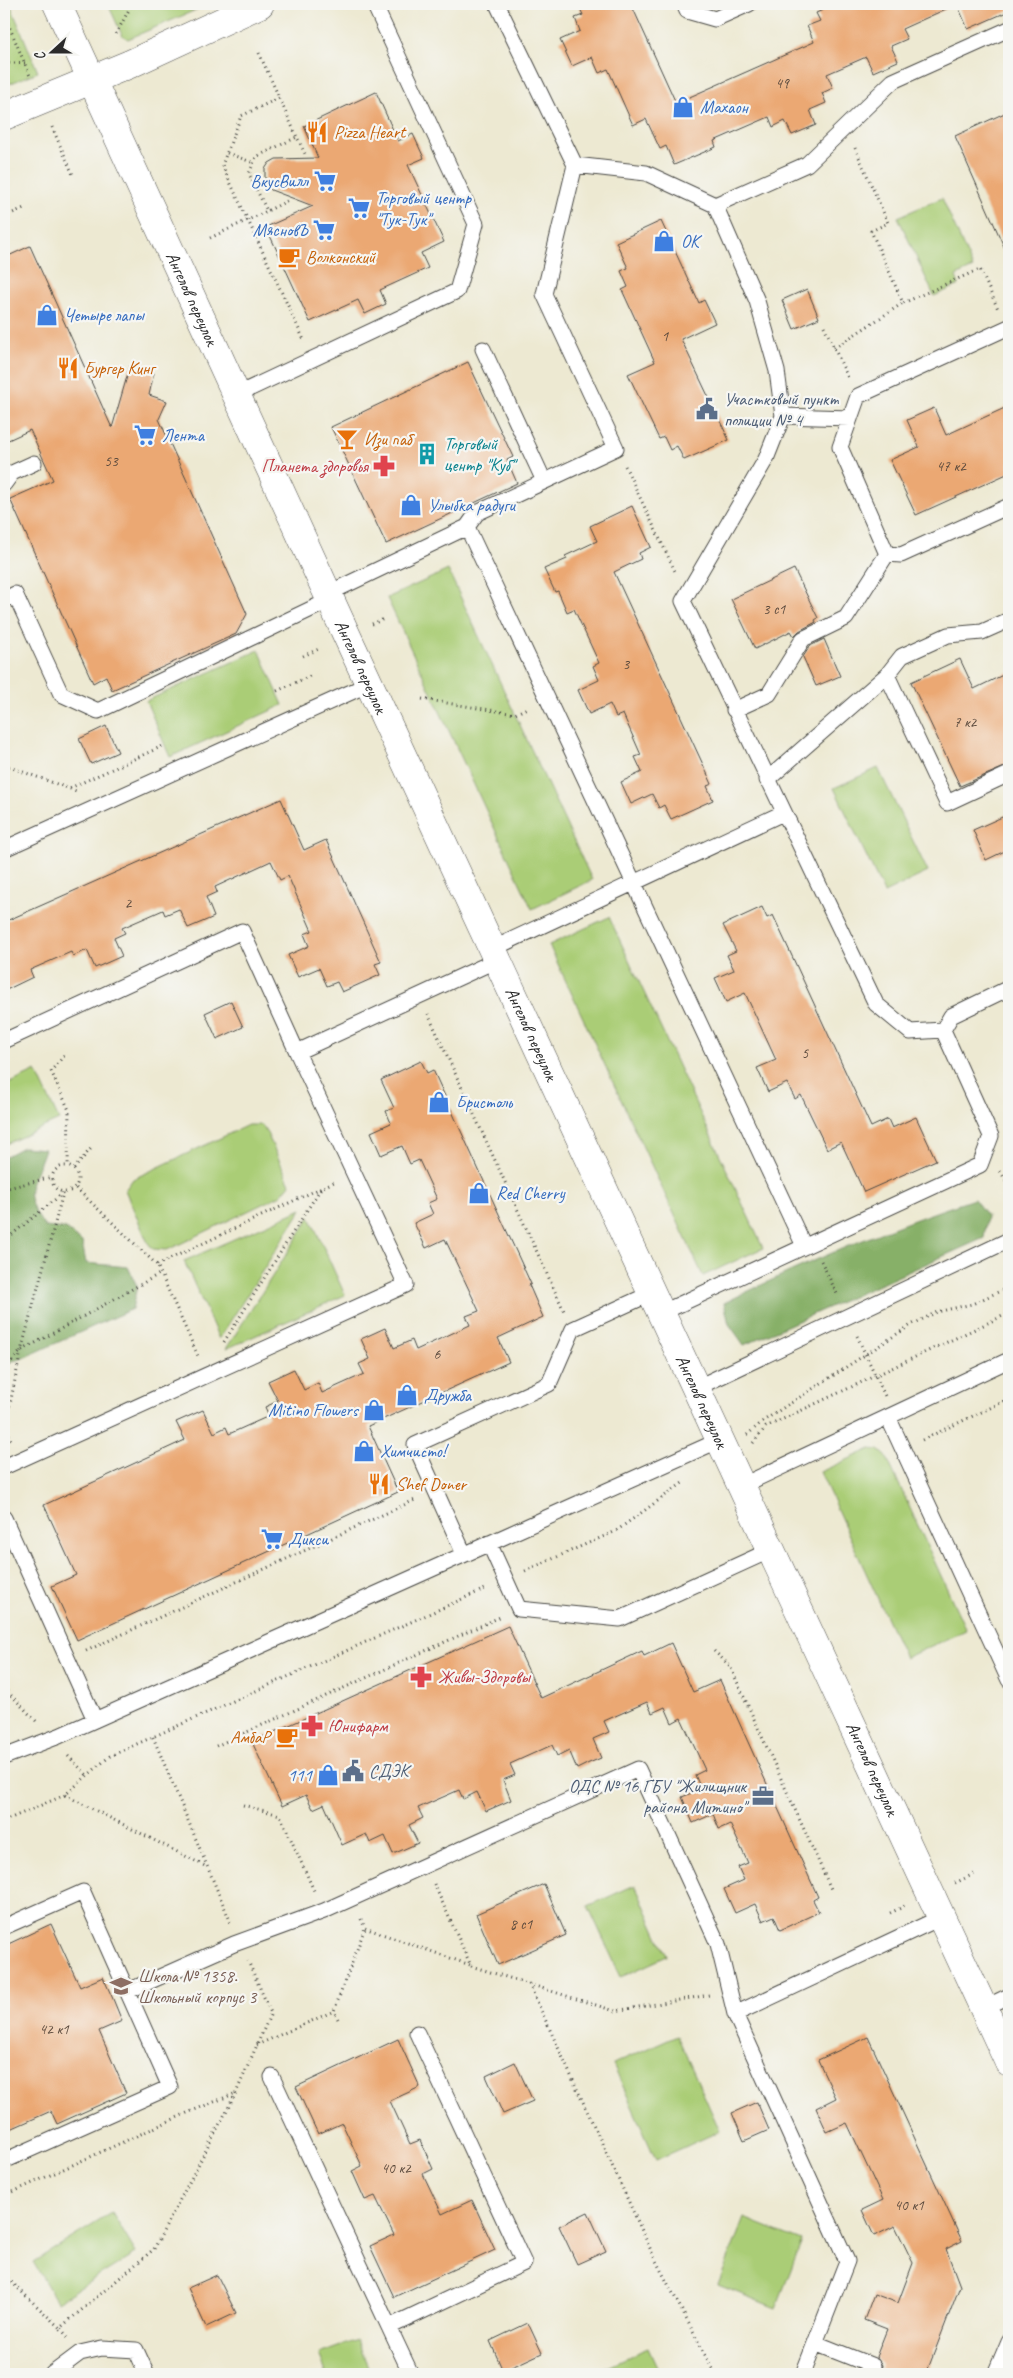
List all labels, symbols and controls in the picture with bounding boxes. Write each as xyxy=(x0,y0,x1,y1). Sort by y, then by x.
north arrow xyxy=(28,28,78,78)
text: С xyxy=(30,48,49,63)
house number: 49 xyxy=(775,74,790,93)
shop icon: Махаон xyxy=(670,94,696,120)
place label: Махаон xyxy=(700,96,750,118)
restaurant icon: Pizza Heart xyxy=(304,119,330,145)
place label: Pizza Heart xyxy=(334,121,407,143)
supermarket icon: ВкусВилл xyxy=(312,168,338,194)
place label: ВкусВилл xyxy=(251,170,310,192)
place label: Торговый центр "Тук-Тук" xyxy=(376,187,472,230)
supermarket icon: Торговый центр "Тук-Тук" xyxy=(346,195,372,221)
supermarket icon: МясновЪ xyxy=(311,217,337,243)
place label: МясновЪ xyxy=(253,219,309,241)
shop icon: OK xyxy=(651,228,677,254)
place label: OK xyxy=(681,230,703,252)
cafe icon: Волконский xyxy=(276,244,302,270)
place label: Волконский xyxy=(306,246,377,268)
street label: Ангелов переулок xyxy=(161,248,224,350)
shop icon: Четыре лапы xyxy=(34,302,60,328)
place label: Четыре лапы xyxy=(64,304,145,326)
house number: 1 xyxy=(662,327,670,346)
restaurant icon: Бургер Кинг xyxy=(55,355,81,381)
place label: Бургер Кинг xyxy=(84,357,157,379)
place label: Участковый пункт полиции № 4 xyxy=(724,388,840,431)
public building icon: Участковый пункт полиции № 4 xyxy=(694,396,720,422)
supermarket icon: Лента xyxy=(132,422,158,448)
place label: Лента xyxy=(162,424,206,446)
bar icon: Изи паб xyxy=(334,426,360,452)
place label: Изи паб xyxy=(364,428,415,451)
place label: Торговый центр "Куб" xyxy=(444,433,518,476)
building icon: Торговый центр "Куб" xyxy=(414,441,440,467)
house number: 53 xyxy=(104,452,119,471)
pharmacy icon: Планета здоровья xyxy=(371,453,397,479)
place label: Планета здоровья xyxy=(261,455,370,478)
house number: 47 к2 xyxy=(936,457,967,476)
shop icon: Улыбка радуги xyxy=(398,492,424,518)
place label: Улыбка радуги xyxy=(428,494,516,516)
house number: 3 с1 xyxy=(763,600,786,619)
street label: Ангелов переулок xyxy=(330,616,393,718)
house number: 3 xyxy=(623,655,631,674)
house number: 7 к2 xyxy=(954,713,978,732)
house number: 2 xyxy=(125,894,133,913)
street label: Ангелов переулок xyxy=(500,984,563,1085)
house number: 5 xyxy=(802,1044,810,1063)
shop icon: Бристоль xyxy=(426,1089,452,1115)
place label: Бристоль xyxy=(456,1091,513,1113)
shop icon: Red Cherry xyxy=(466,1180,492,1206)
place label: Red Cherry xyxy=(496,1182,566,1204)
house number: 6 xyxy=(434,1345,442,1364)
street label: Ангелов переулок xyxy=(671,1351,734,1453)
shop icon: Дружба xyxy=(394,1382,420,1408)
place label: Дружба xyxy=(424,1384,473,1406)
shop icon: Mitino Flowers xyxy=(361,1397,387,1423)
place label: Mitino Flowers xyxy=(268,1399,360,1421)
shop icon: Химчисто! xyxy=(351,1438,377,1464)
place label: Химчисто! xyxy=(380,1440,450,1462)
restaurant icon: Shef Doner xyxy=(366,1471,392,1497)
place label: Shef Doner xyxy=(396,1473,469,1495)
supermarket icon: Дикси xyxy=(259,1526,285,1552)
place label: Дикси xyxy=(288,1528,329,1550)
pharmacy icon: Живы-Здоровы xyxy=(408,1664,434,1690)
place label: Живы-Здоровы xyxy=(438,1666,531,1688)
pharmacy icon: Юнифарм xyxy=(299,1713,325,1739)
place label: Юнифарм xyxy=(328,1715,389,1737)
street label: Ангелов переулок xyxy=(841,1718,904,1820)
cafe icon: АмбаР xyxy=(274,1724,300,1750)
place label: АмбаР xyxy=(230,1726,273,1748)
public building icon: СДЭК xyxy=(340,1758,366,1784)
place label: СДЭК xyxy=(369,1760,412,1782)
shop icon: 111 xyxy=(315,1762,341,1788)
place label: 111 xyxy=(288,1764,313,1786)
place label: ОДС № 16 ГБУ "Жилищник района Митино" xyxy=(569,1775,750,1818)
office icon: ОДС № 16 ГБУ "Жилищник района Митино" xyxy=(750,1783,776,1809)
house number: 8 с1 xyxy=(510,1915,533,1934)
place label: Школа № 1358. Школьный корпус 3 xyxy=(138,1965,258,2008)
school or university icon: Школа № 1358. Школьный корпус 3 xyxy=(108,1973,134,1999)
house number: 42 к1 xyxy=(39,2020,70,2039)
house number: 40 к2 xyxy=(381,2159,412,2178)
house number: 40 к1 xyxy=(894,2196,925,2215)

